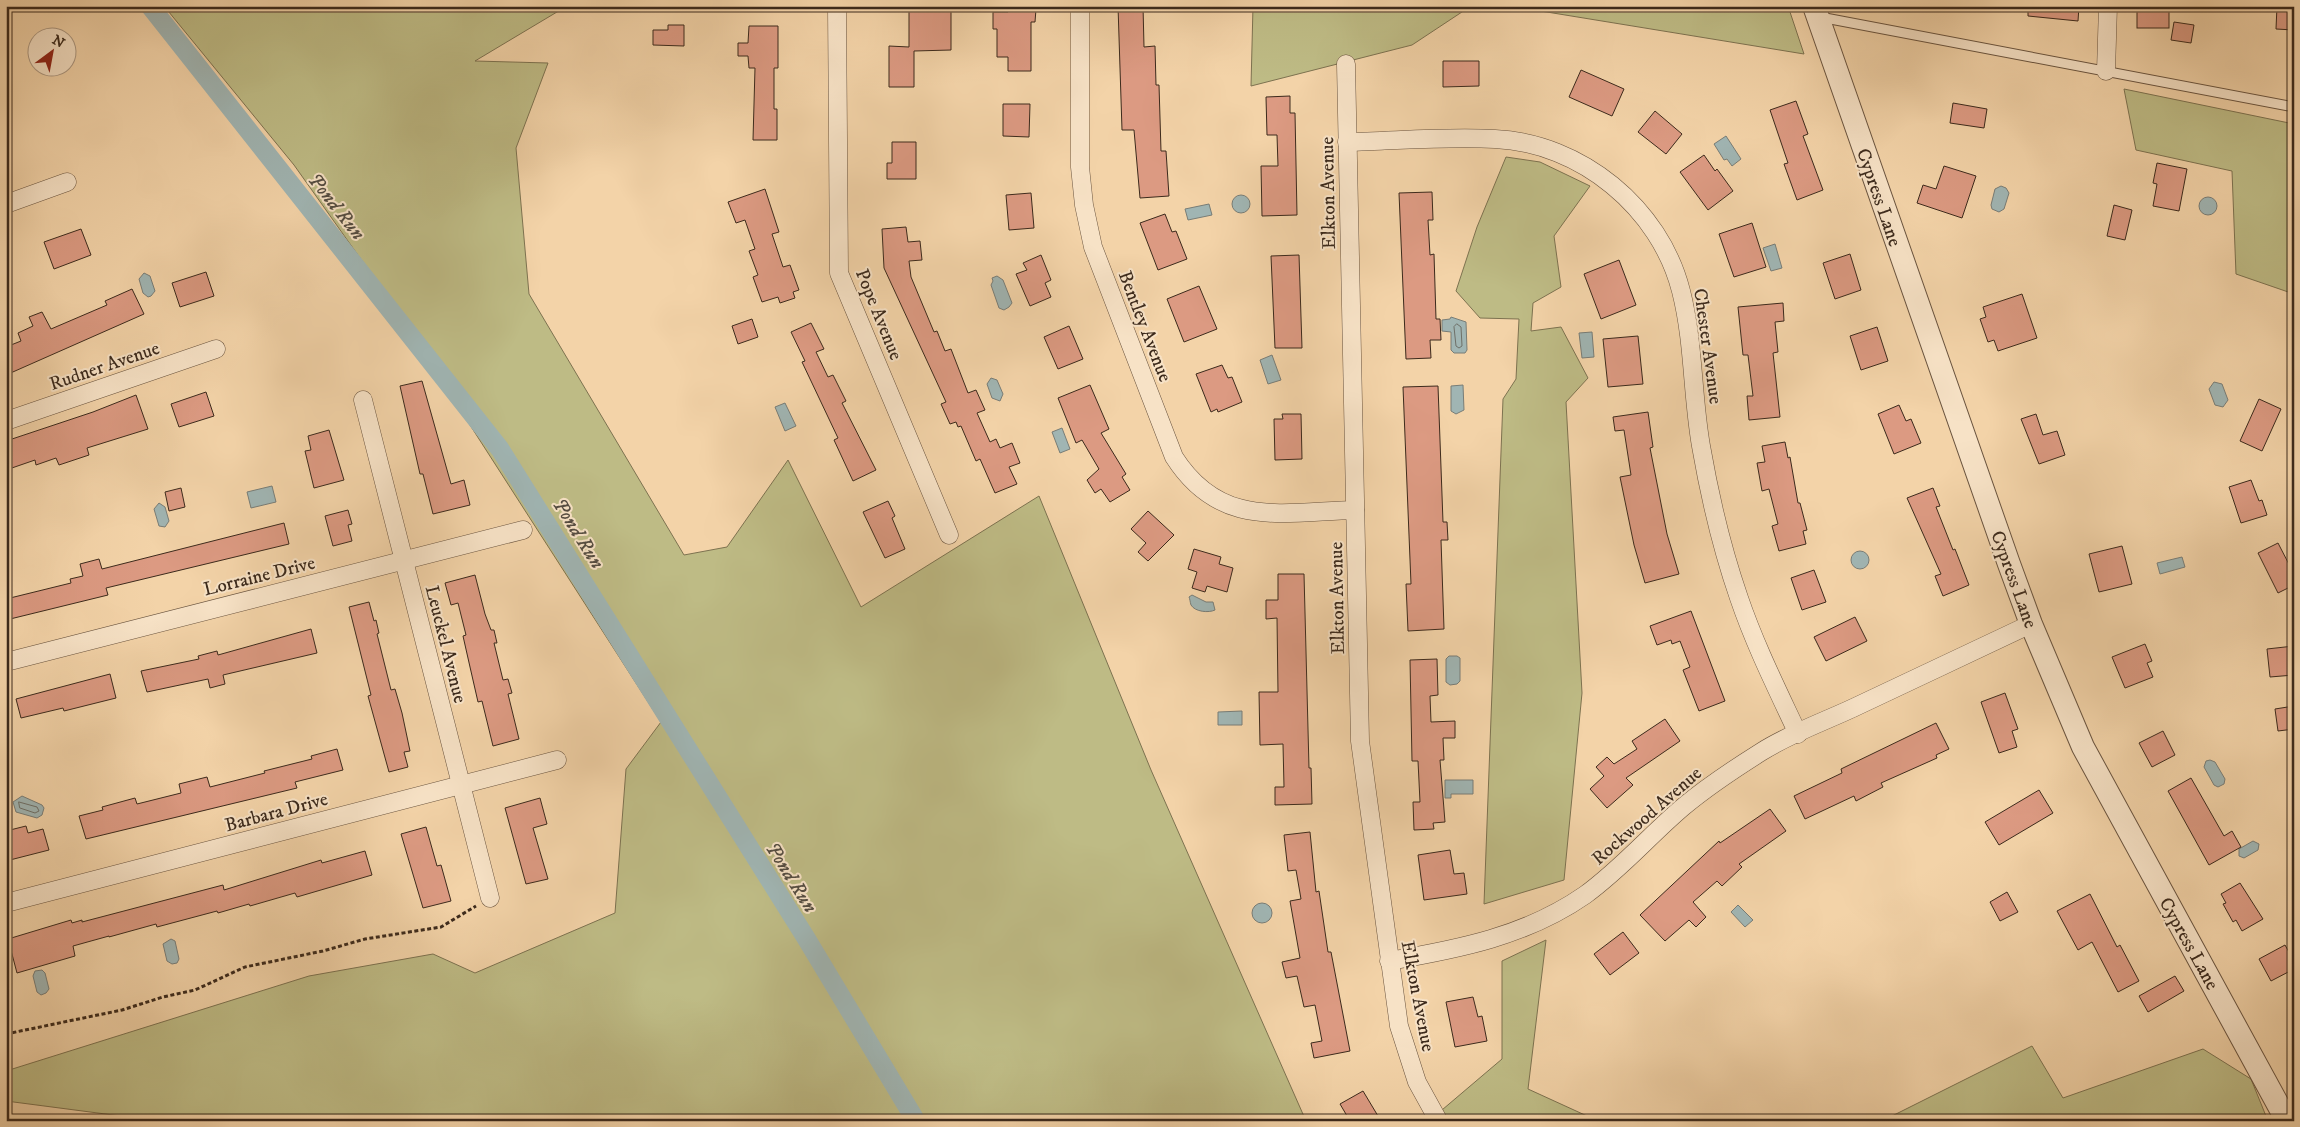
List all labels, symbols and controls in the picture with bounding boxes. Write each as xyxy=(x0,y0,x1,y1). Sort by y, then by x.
north arrow xyxy=(28,28,78,78)
text: N xyxy=(49,31,68,53)
street label: Elkton Avenue xyxy=(1316,136,1341,249)
street label: Cypress Lane xyxy=(1851,145,1906,250)
water label: Pond Run xyxy=(302,168,370,246)
street label: Pope Avenue xyxy=(850,266,907,364)
street label: Bentley Avenue xyxy=(1113,268,1176,385)
street label: Chester Avenue xyxy=(1688,287,1727,406)
street label: Rudner Avenue xyxy=(46,337,163,396)
water label: Pond Run xyxy=(546,494,609,574)
street label: Cypress Lane xyxy=(1985,528,2042,632)
street label: Elkton Avenue xyxy=(1325,541,1350,654)
street label: Lorraine Drive xyxy=(201,551,318,601)
street label: Leuckel Avenue xyxy=(420,583,471,706)
street label: Rockwood Avenue xyxy=(1587,762,1707,870)
street label: Barbara Drive xyxy=(222,788,331,837)
water label: Pond Run xyxy=(759,838,822,918)
street label: Cypress Lane xyxy=(2154,893,2224,994)
street label: Elkton Avenue xyxy=(1395,939,1440,1054)

